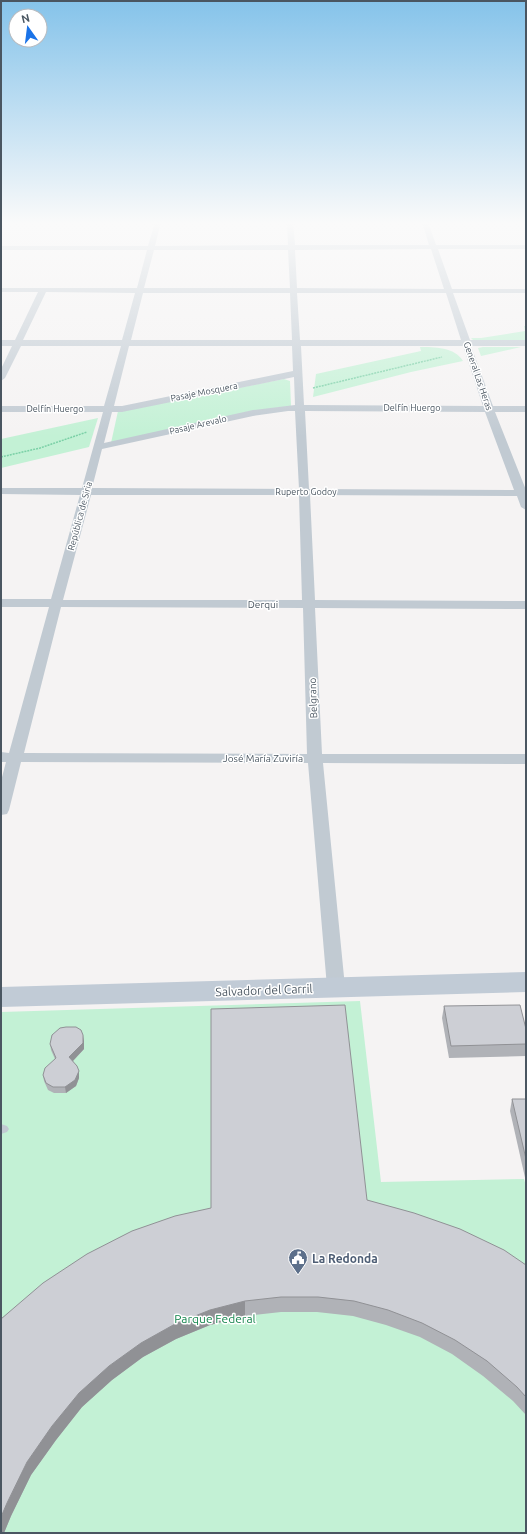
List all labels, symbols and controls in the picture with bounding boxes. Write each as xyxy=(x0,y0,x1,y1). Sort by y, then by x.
north arrow xyxy=(8,8,48,48)
text: N xyxy=(20,11,31,25)
street label: General Las Heras xyxy=(462,340,494,412)
street label: Pasaje Mosquera xyxy=(170,381,238,403)
street label: Delfín Huergo xyxy=(383,403,441,413)
street label: Delfín Huergo xyxy=(26,404,84,414)
street label: Pasaje Arevalo xyxy=(168,414,228,436)
street label: República de Siria xyxy=(66,480,94,552)
street label: Ruperto Godoy xyxy=(275,487,337,497)
street label: Derqui xyxy=(248,599,278,610)
street label: Belgrano xyxy=(307,677,319,719)
street label: José María Zuviría xyxy=(223,753,303,764)
street label: Salvador del Carril xyxy=(215,982,313,998)
public building icon: La Redonda xyxy=(287,1247,309,1275)
place label: La Redonda xyxy=(312,1252,378,1265)
park label: Parque Federal xyxy=(174,1312,256,1325)

